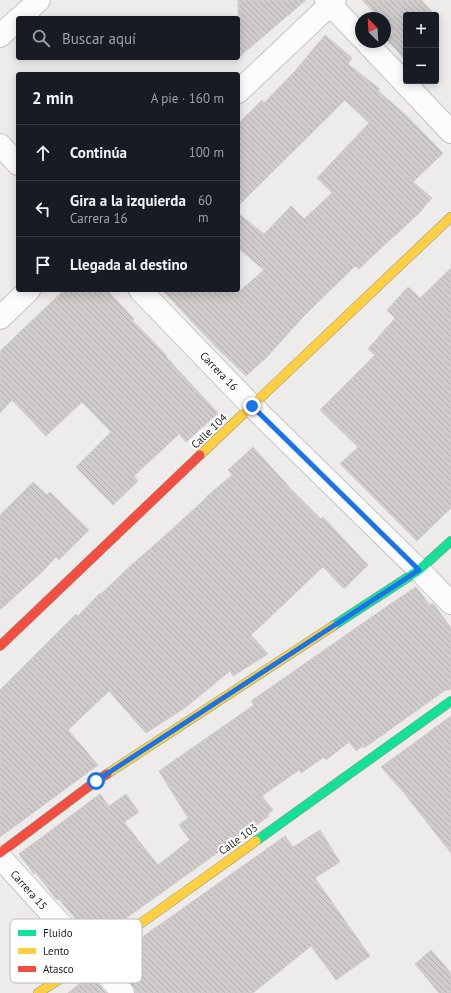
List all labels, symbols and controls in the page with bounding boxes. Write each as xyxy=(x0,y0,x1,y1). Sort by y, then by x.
north arrow xyxy=(355,12,391,48)
map controls xyxy=(403,12,439,84)
button: + xyxy=(403,12,439,48)
search box xyxy=(16,16,240,60)
icon: search xyxy=(30,27,52,49)
text: Buscar aquí xyxy=(62,29,136,48)
button: − xyxy=(403,48,439,84)
text: 2 min xyxy=(32,87,73,109)
text: A pie · 160 m xyxy=(151,90,224,107)
icon: ahead xyxy=(32,142,54,164)
text: Continúa xyxy=(70,143,127,162)
text: 100 m xyxy=(189,144,224,161)
text: Gira a la izquierda xyxy=(70,191,186,210)
text: 60 m xyxy=(198,192,212,226)
icon: left xyxy=(32,198,54,220)
text: Carrera 16 xyxy=(70,210,128,227)
icon: arrive xyxy=(32,254,54,276)
text: Llegada al destino xyxy=(70,255,188,274)
street label: Carrera 16 xyxy=(197,349,241,393)
route end xyxy=(243,397,261,415)
street label: Calle 104 xyxy=(188,411,230,451)
route start xyxy=(87,772,105,790)
street label: Calle 103 xyxy=(216,820,260,858)
street label: Carrera 15 xyxy=(7,867,51,913)
legend xyxy=(10,919,142,983)
text: Fluido xyxy=(43,926,73,940)
text: Lento xyxy=(43,944,69,958)
text: Atasco xyxy=(43,962,74,976)

